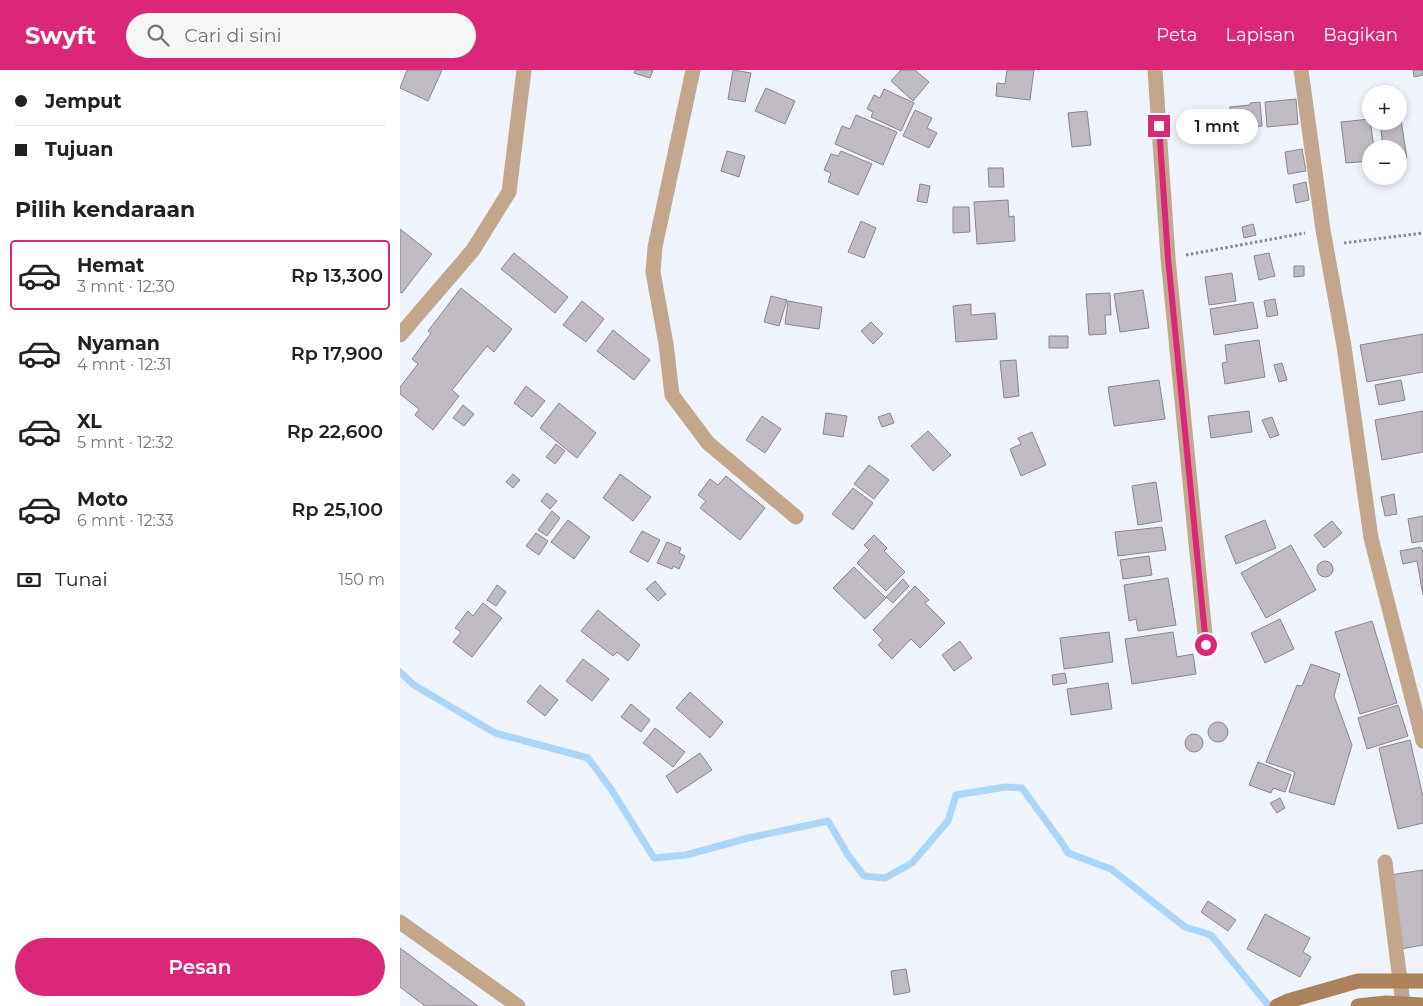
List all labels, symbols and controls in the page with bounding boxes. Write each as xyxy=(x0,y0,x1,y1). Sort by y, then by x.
search box xyxy=(126,13,476,58)
text: Swyft xyxy=(25,21,96,50)
icon: search xyxy=(144,21,172,49)
text: Cari di sini xyxy=(184,24,282,47)
text: Peta xyxy=(1156,24,1197,46)
text: Lapisan xyxy=(1225,24,1295,46)
text: Bagikan xyxy=(1323,24,1398,46)
map controls xyxy=(1362,85,1407,185)
button: + xyxy=(1362,85,1407,130)
text: Jemput xyxy=(45,90,122,113)
callout: 1 mnt xyxy=(1176,108,1259,144)
route end xyxy=(1148,115,1170,137)
text: 1 mnt xyxy=(1194,117,1240,136)
text: Tujuan xyxy=(45,138,113,161)
button: − xyxy=(1362,140,1407,185)
text: Pilih kendaraan xyxy=(15,196,195,223)
icon: car xyxy=(17,253,62,298)
text: Hemat xyxy=(77,254,144,277)
text: Rp 13,300 xyxy=(291,264,383,287)
text: 3 mnt · 12:30 xyxy=(77,277,175,296)
icon: car xyxy=(17,331,62,376)
text: Nyaman xyxy=(77,332,160,355)
text: Rp 17,900 xyxy=(291,342,383,365)
text: 4 mnt · 12:31 xyxy=(77,355,172,374)
icon: car xyxy=(17,409,62,454)
text: XL xyxy=(77,410,102,433)
text: Rp 22,600 xyxy=(287,420,383,443)
text: 5 mnt · 12:32 xyxy=(77,433,173,452)
icon: car xyxy=(17,487,62,532)
text: Moto xyxy=(77,488,128,511)
text: Rp 25,100 xyxy=(292,498,383,521)
text: 6 mnt · 12:33 xyxy=(77,511,174,530)
icon: cash xyxy=(15,566,43,594)
text: Tunai xyxy=(55,568,108,591)
text: 150 m xyxy=(338,570,385,589)
route start xyxy=(1195,634,1217,656)
button: Pesan xyxy=(15,938,385,996)

